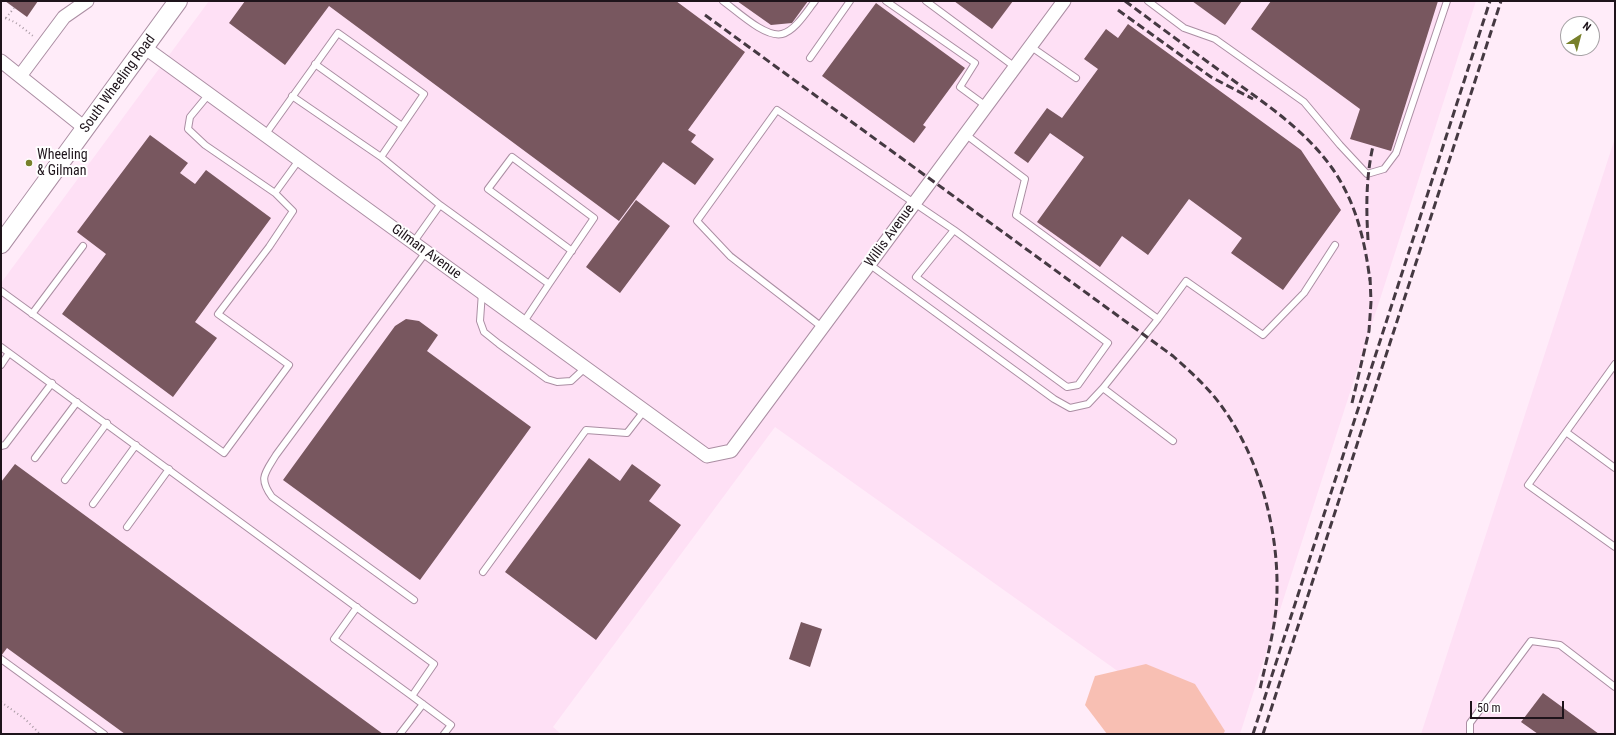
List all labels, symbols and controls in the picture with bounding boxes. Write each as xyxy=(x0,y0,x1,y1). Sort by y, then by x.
north arrow xyxy=(1560,16,1600,56)
text: N xyxy=(1580,19,1593,34)
street label: South Wheeling Road xyxy=(77,32,159,136)
place label: Wheeling & Gilman xyxy=(37,147,88,180)
marker: Wheeling & Gilman xyxy=(24,158,34,168)
street label: Willis Avenue xyxy=(862,201,918,271)
street label: Gilman Avenue xyxy=(388,221,464,283)
scale bar xyxy=(1472,693,1566,719)
text: 50 m xyxy=(1477,701,1501,715)

